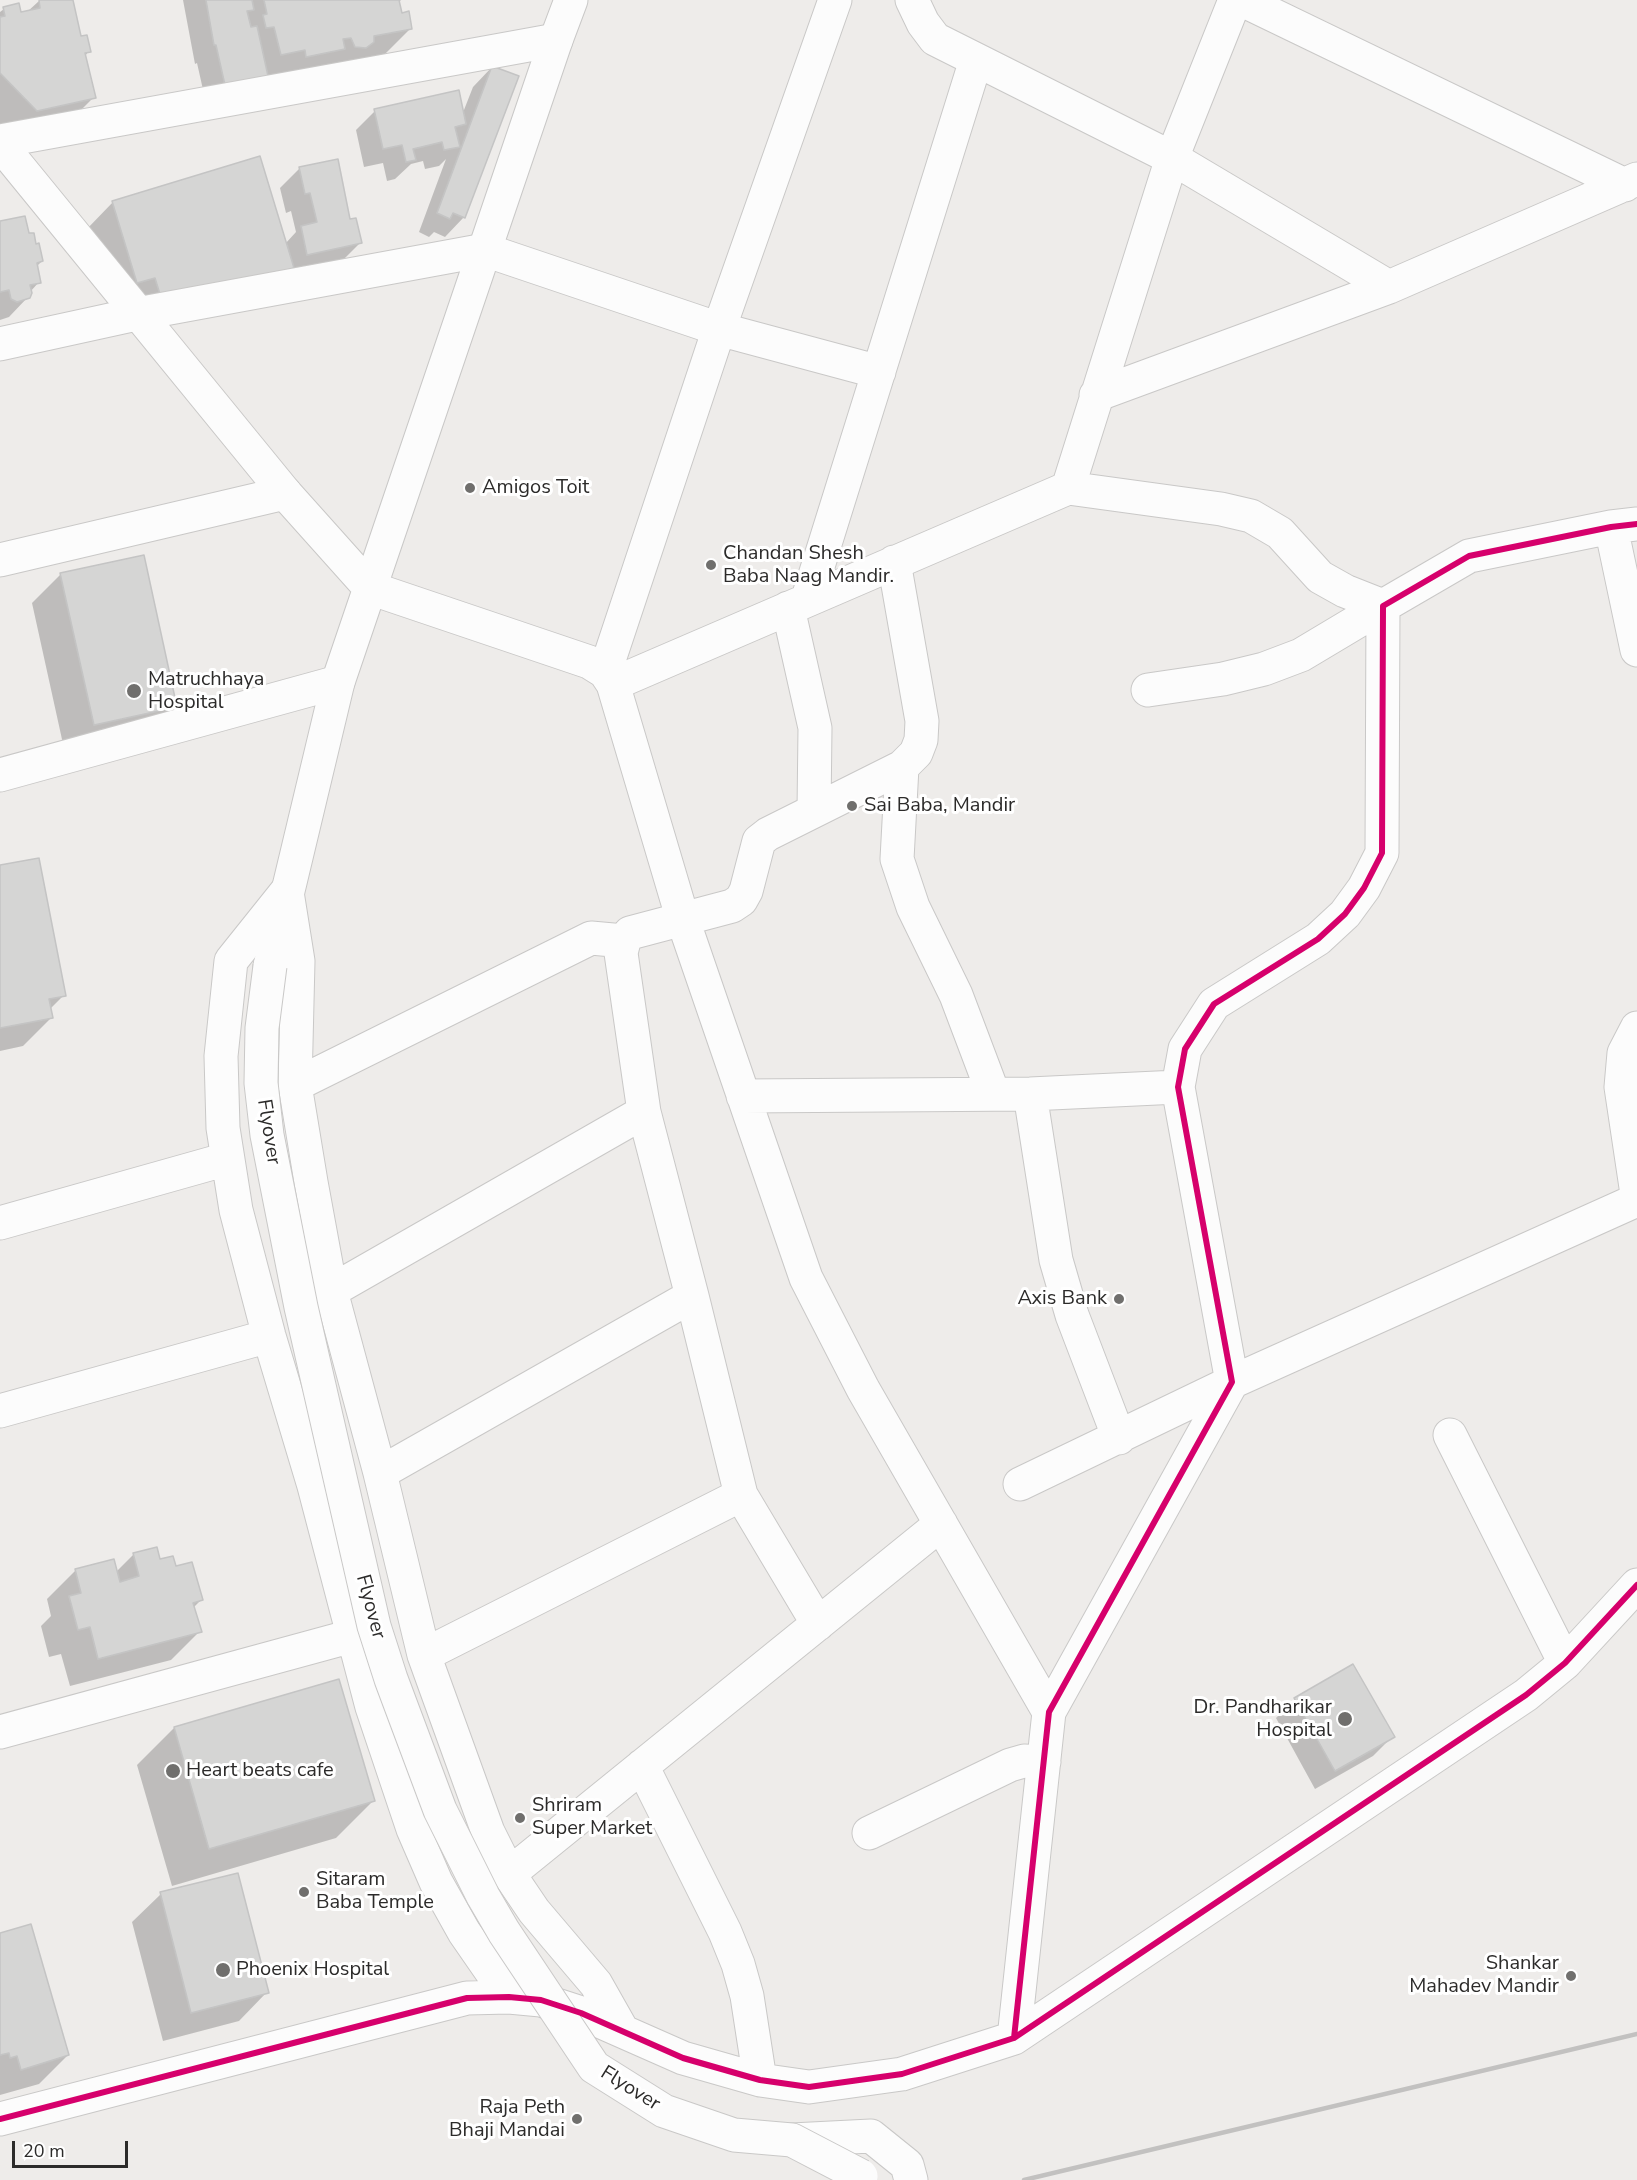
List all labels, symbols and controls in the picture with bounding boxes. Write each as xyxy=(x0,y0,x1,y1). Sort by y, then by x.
place label: Amigos Toit xyxy=(482,476,589,500)
marker: Amigos Toit xyxy=(463,481,477,495)
place label: Chandan Shesh Baba Naag Mandir. xyxy=(723,542,894,589)
marker: Chandan Shesh Baba Naag Mandir. xyxy=(704,558,718,572)
place label: Matruchhaya Hospital xyxy=(148,668,264,715)
marker: Matruchhaya Hospital xyxy=(125,682,143,700)
place label: Sai Baba, Mandir xyxy=(864,794,1015,818)
marker: Sai Baba, Mandir xyxy=(845,799,859,813)
street label: Flyover xyxy=(251,1098,285,1166)
place label: Axis Bank xyxy=(1017,1287,1107,1311)
marker: Axis Bank xyxy=(1112,1292,1126,1306)
street label: Flyover xyxy=(350,1572,390,1642)
place label: Dr. Pandharikar Hospital xyxy=(1194,1696,1332,1743)
marker: Dr. Pandharikar Hospital xyxy=(1336,1710,1354,1728)
place label: Heart beats cafe xyxy=(186,1759,334,1783)
marker: Heart beats cafe xyxy=(164,1762,182,1780)
place label: Shriram Super Market xyxy=(532,1794,652,1841)
marker: Shriram Super Market xyxy=(513,1811,527,1825)
place label: Sitaram Baba Temple xyxy=(316,1868,434,1915)
marker: Sitaram Baba Temple xyxy=(297,1885,311,1899)
place label: Shankar Mahadev Mandir xyxy=(1409,1952,1559,1999)
place label: Phoenix Hospital xyxy=(236,1958,389,1982)
marker: Phoenix Hospital xyxy=(214,1961,232,1979)
marker: Shankar Mahadev Mandir xyxy=(1564,1969,1578,1983)
street label: Flyover xyxy=(596,2061,664,2117)
place label: Raja Peth Bhaji Mandai xyxy=(449,2096,565,2143)
marker: Raja Peth Bhaji Mandai xyxy=(570,2112,584,2126)
scale bar xyxy=(15,2129,130,2167)
text: 20 m xyxy=(23,2139,65,2163)

